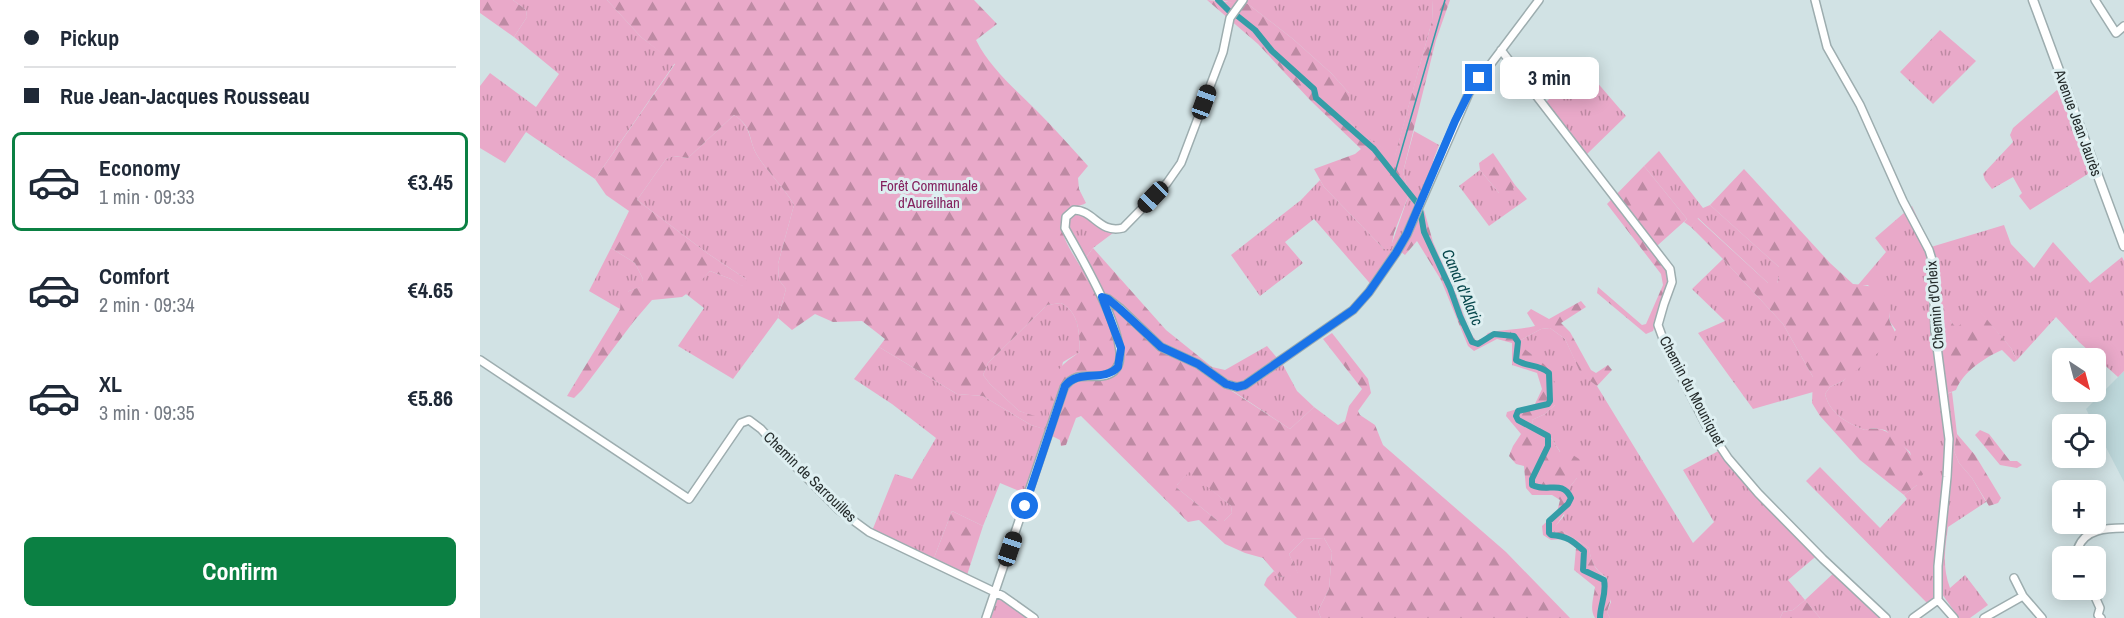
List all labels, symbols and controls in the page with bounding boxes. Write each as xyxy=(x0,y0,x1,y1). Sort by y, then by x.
text: Pickup xyxy=(60,23,119,53)
callout: 3 min xyxy=(1500,57,1599,99)
route end xyxy=(1465,64,1492,91)
text: 3 min xyxy=(1528,64,1571,91)
street label: Avenue Jean Jaurès xyxy=(2049,66,2107,179)
text: Rue Jean-Jacques Rousseau xyxy=(60,81,310,111)
car xyxy=(1189,82,1219,122)
text: Economy xyxy=(99,153,180,183)
icon: car xyxy=(27,155,81,209)
text: €3.45 xyxy=(408,167,453,197)
park label: Forêt Communale d'Aureilhan xyxy=(880,175,978,213)
car xyxy=(1134,178,1172,216)
text: 1 min · 09:33 xyxy=(99,183,195,210)
water label: Canal d'Alaric xyxy=(1437,245,1489,329)
street label: Chemin d'Orleix xyxy=(1920,259,1949,350)
text: Comfort xyxy=(99,261,169,291)
icon: car xyxy=(27,263,81,317)
text: €4.65 xyxy=(408,275,453,305)
text: 2 min · 09:34 xyxy=(99,291,195,318)
street label: Chemin du Mouniquet xyxy=(1655,332,1731,450)
north arrow xyxy=(2052,348,2106,402)
map controls xyxy=(2052,348,2106,600)
text: XL xyxy=(99,369,122,399)
icon: car xyxy=(27,371,81,425)
text: €5.86 xyxy=(408,383,453,413)
text: 3 min · 09:35 xyxy=(99,399,195,426)
button: locate xyxy=(2052,414,2106,468)
street label: Chemin de Sarrouilles xyxy=(759,427,862,527)
button: + xyxy=(2052,480,2106,534)
route start xyxy=(1011,492,1038,519)
car xyxy=(996,529,1024,569)
button: Confirm xyxy=(24,537,456,606)
button: − xyxy=(2052,546,2106,600)

